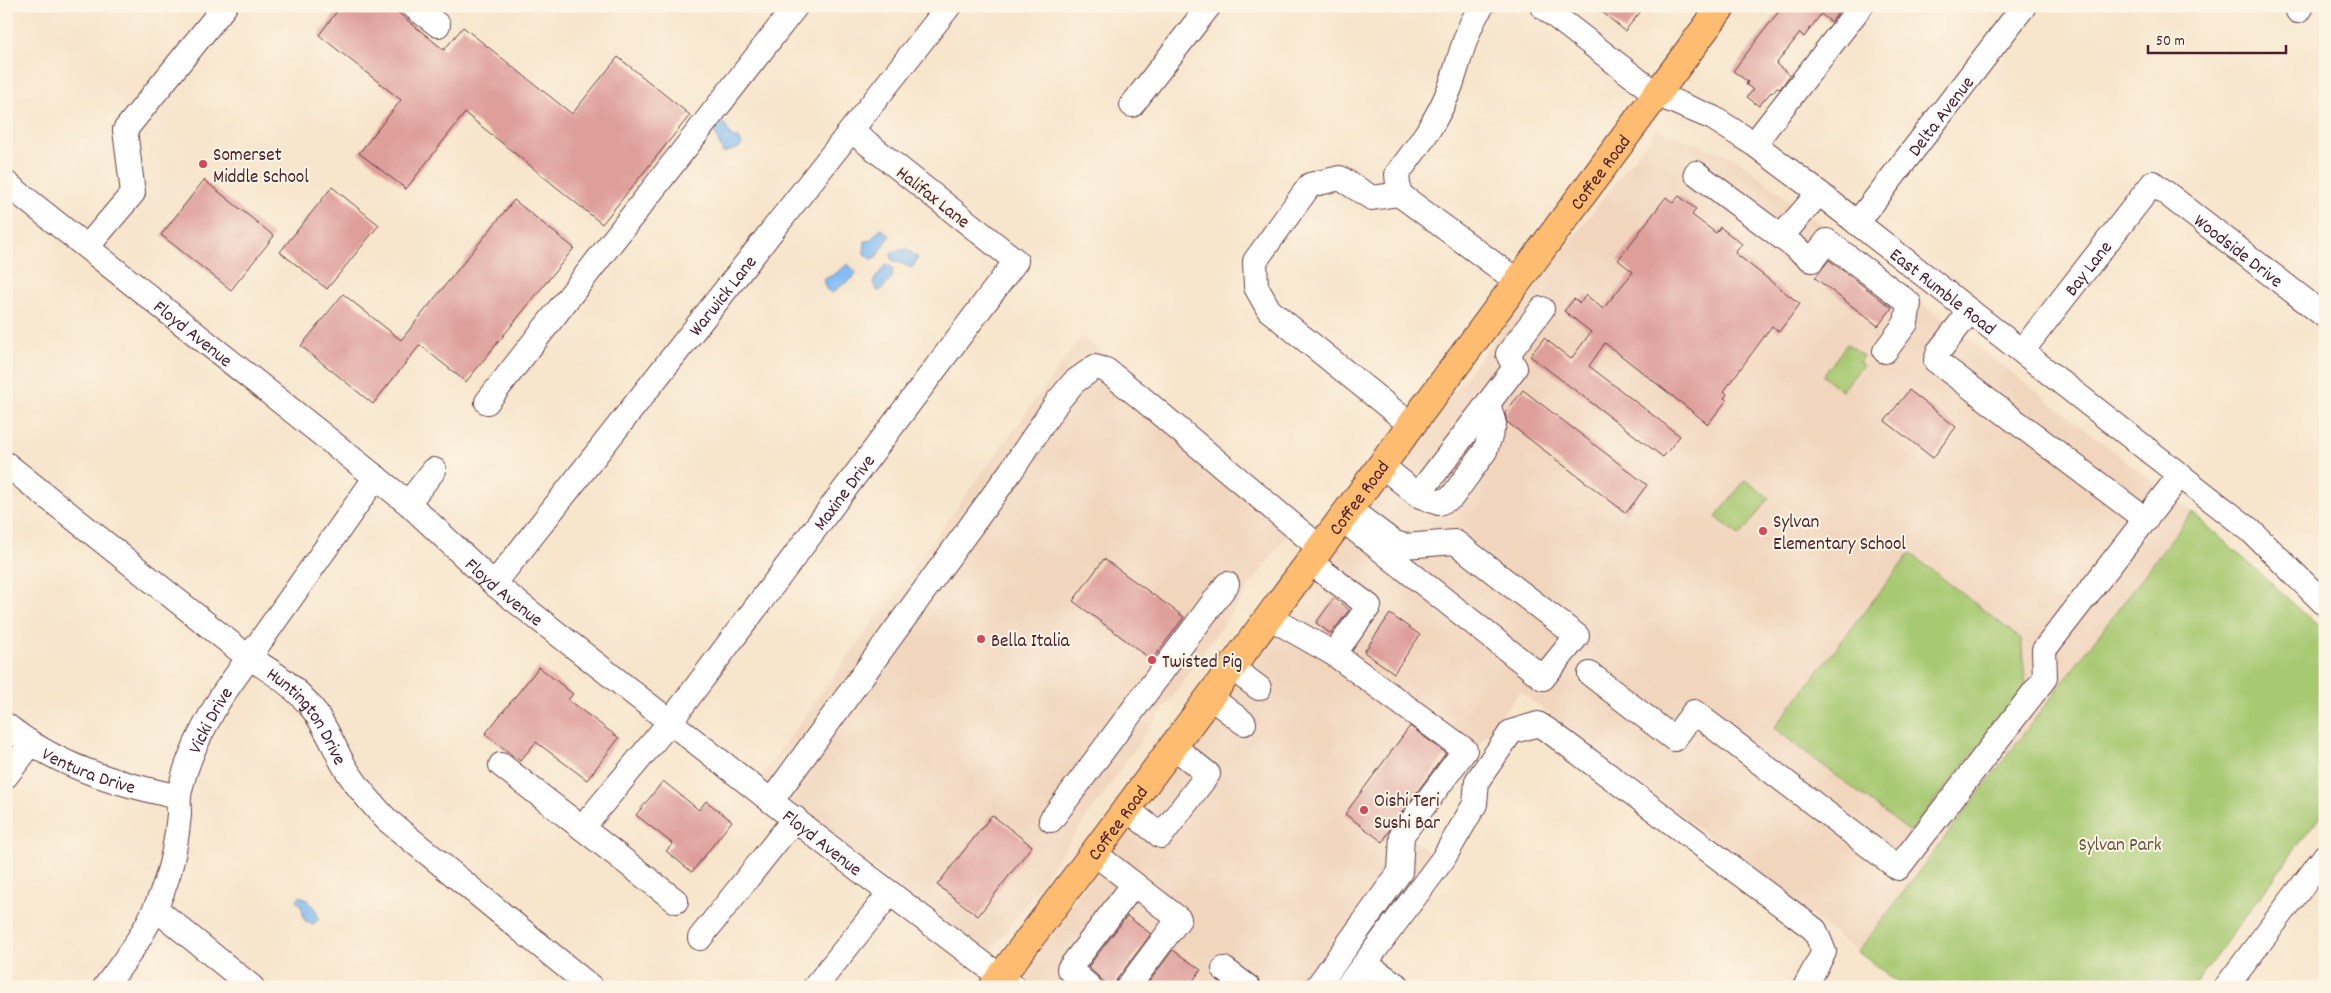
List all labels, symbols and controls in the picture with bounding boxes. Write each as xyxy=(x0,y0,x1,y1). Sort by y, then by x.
scale bar xyxy=(2148,22,2286,54)
text: 50 m xyxy=(2156,31,2185,53)
street label: Delta Avenue xyxy=(1903,71,1982,163)
street label: Coffee Road xyxy=(1565,131,1639,217)
place label: Somerset Middle School xyxy=(213,143,309,192)
marker: Somerset Middle School xyxy=(197,158,209,170)
street label: Halifax Lane xyxy=(889,161,975,236)
street label: Woodside Drive xyxy=(2187,209,2287,296)
street label: Bay Lane xyxy=(2060,236,2120,303)
street label: East Rumble Road xyxy=(1883,243,2000,343)
street label: Warwick Lane xyxy=(684,251,765,343)
street label: Floyd Avenue xyxy=(146,295,237,375)
street label: Maxine Drive xyxy=(808,450,883,537)
street label: Coffee Road xyxy=(1324,456,1398,542)
place label: Sylvan Elementary School xyxy=(1773,510,1906,559)
marker: Sylvan Elementary School xyxy=(1757,525,1769,537)
street label: Floyd Avenue xyxy=(457,553,548,635)
place label: Bella Italia xyxy=(991,629,1070,656)
marker: Bella Italia xyxy=(975,633,987,645)
place label: Twisted Pig xyxy=(1162,650,1242,677)
marker: Twisted Pig xyxy=(1146,654,1158,666)
street label: Huntington Drive xyxy=(260,662,351,771)
street label: Vicki Drive xyxy=(183,682,241,759)
street label: Ventura Drive xyxy=(36,742,138,803)
street label: Coffee Road xyxy=(1083,781,1156,868)
place label: Oishi Teri Sushi Bar xyxy=(1374,789,1440,838)
marker: Oishi Teri Sushi Bar xyxy=(1358,804,1370,816)
street label: Floyd Avenue xyxy=(775,805,867,884)
park label: Sylvan Park xyxy=(2079,833,2162,860)

